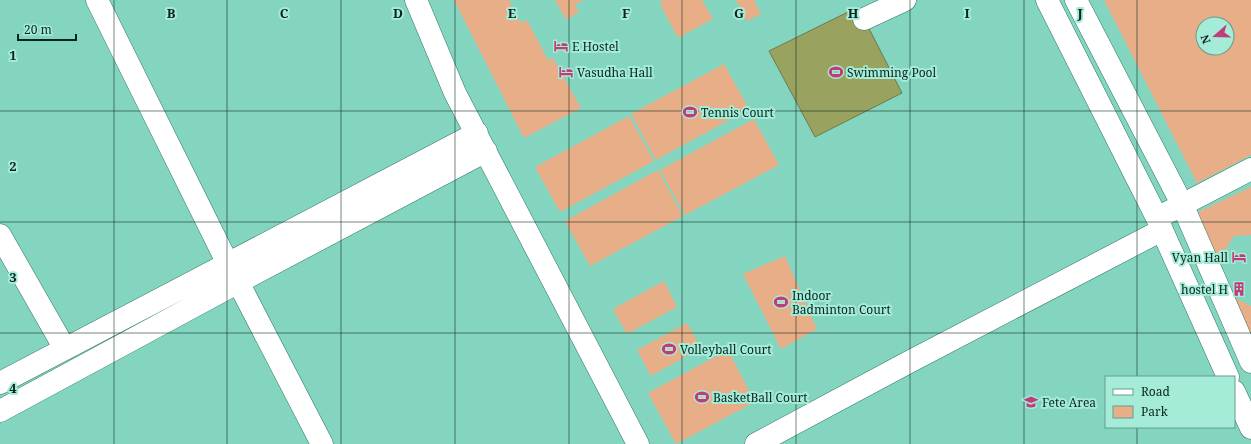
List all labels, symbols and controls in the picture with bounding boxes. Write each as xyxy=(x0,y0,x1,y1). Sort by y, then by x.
text: B xyxy=(167,4,176,22)
text: C xyxy=(280,4,289,22)
text: D xyxy=(393,4,403,22)
text: E xyxy=(508,4,517,22)
text: F xyxy=(622,4,630,22)
text: G xyxy=(734,4,744,22)
text: H xyxy=(848,4,859,22)
text: I xyxy=(964,4,970,22)
text: J xyxy=(1076,4,1083,22)
scale bar xyxy=(18,16,76,42)
north arrow xyxy=(1195,16,1235,56)
text: 20 m xyxy=(24,21,52,38)
text: N xyxy=(1196,33,1214,46)
hotel icon: E Hostel xyxy=(553,38,569,54)
place label: E Hostel xyxy=(572,38,619,55)
text: 1 xyxy=(9,46,17,64)
hotel icon: Vasudha Hall xyxy=(558,64,574,80)
place label: Vasudha Hall xyxy=(577,64,653,81)
sports icon: Swimming Pool xyxy=(828,64,844,80)
place label: Swimming Pool xyxy=(847,64,937,81)
sports icon: Tennis Court xyxy=(682,104,698,120)
place label: Tennis Court xyxy=(701,104,774,121)
text: 2 xyxy=(9,157,17,175)
place label: Vyan Hall xyxy=(1172,249,1228,266)
hotel icon: Vyan Hall xyxy=(1231,249,1247,265)
text: 3 xyxy=(9,268,17,286)
place label: hostel H xyxy=(1181,281,1228,298)
building icon: hostel H xyxy=(1231,281,1247,297)
place label: Indoor Badminton Court xyxy=(792,287,891,318)
sports icon: Indoor Badminton Court xyxy=(773,294,789,310)
sports icon: Volleyball Court xyxy=(661,341,677,357)
place label: Volleyball Court xyxy=(680,341,771,358)
legend xyxy=(1105,376,1235,428)
text: 4 xyxy=(9,379,17,397)
text: Road xyxy=(1141,383,1171,400)
sports icon: BasketBall Court xyxy=(694,389,710,405)
place label: BasketBall Court xyxy=(713,389,807,406)
school or university icon: Fete Area xyxy=(1023,394,1039,410)
place label: Fete Area xyxy=(1042,394,1096,411)
text: Park xyxy=(1141,403,1169,420)

